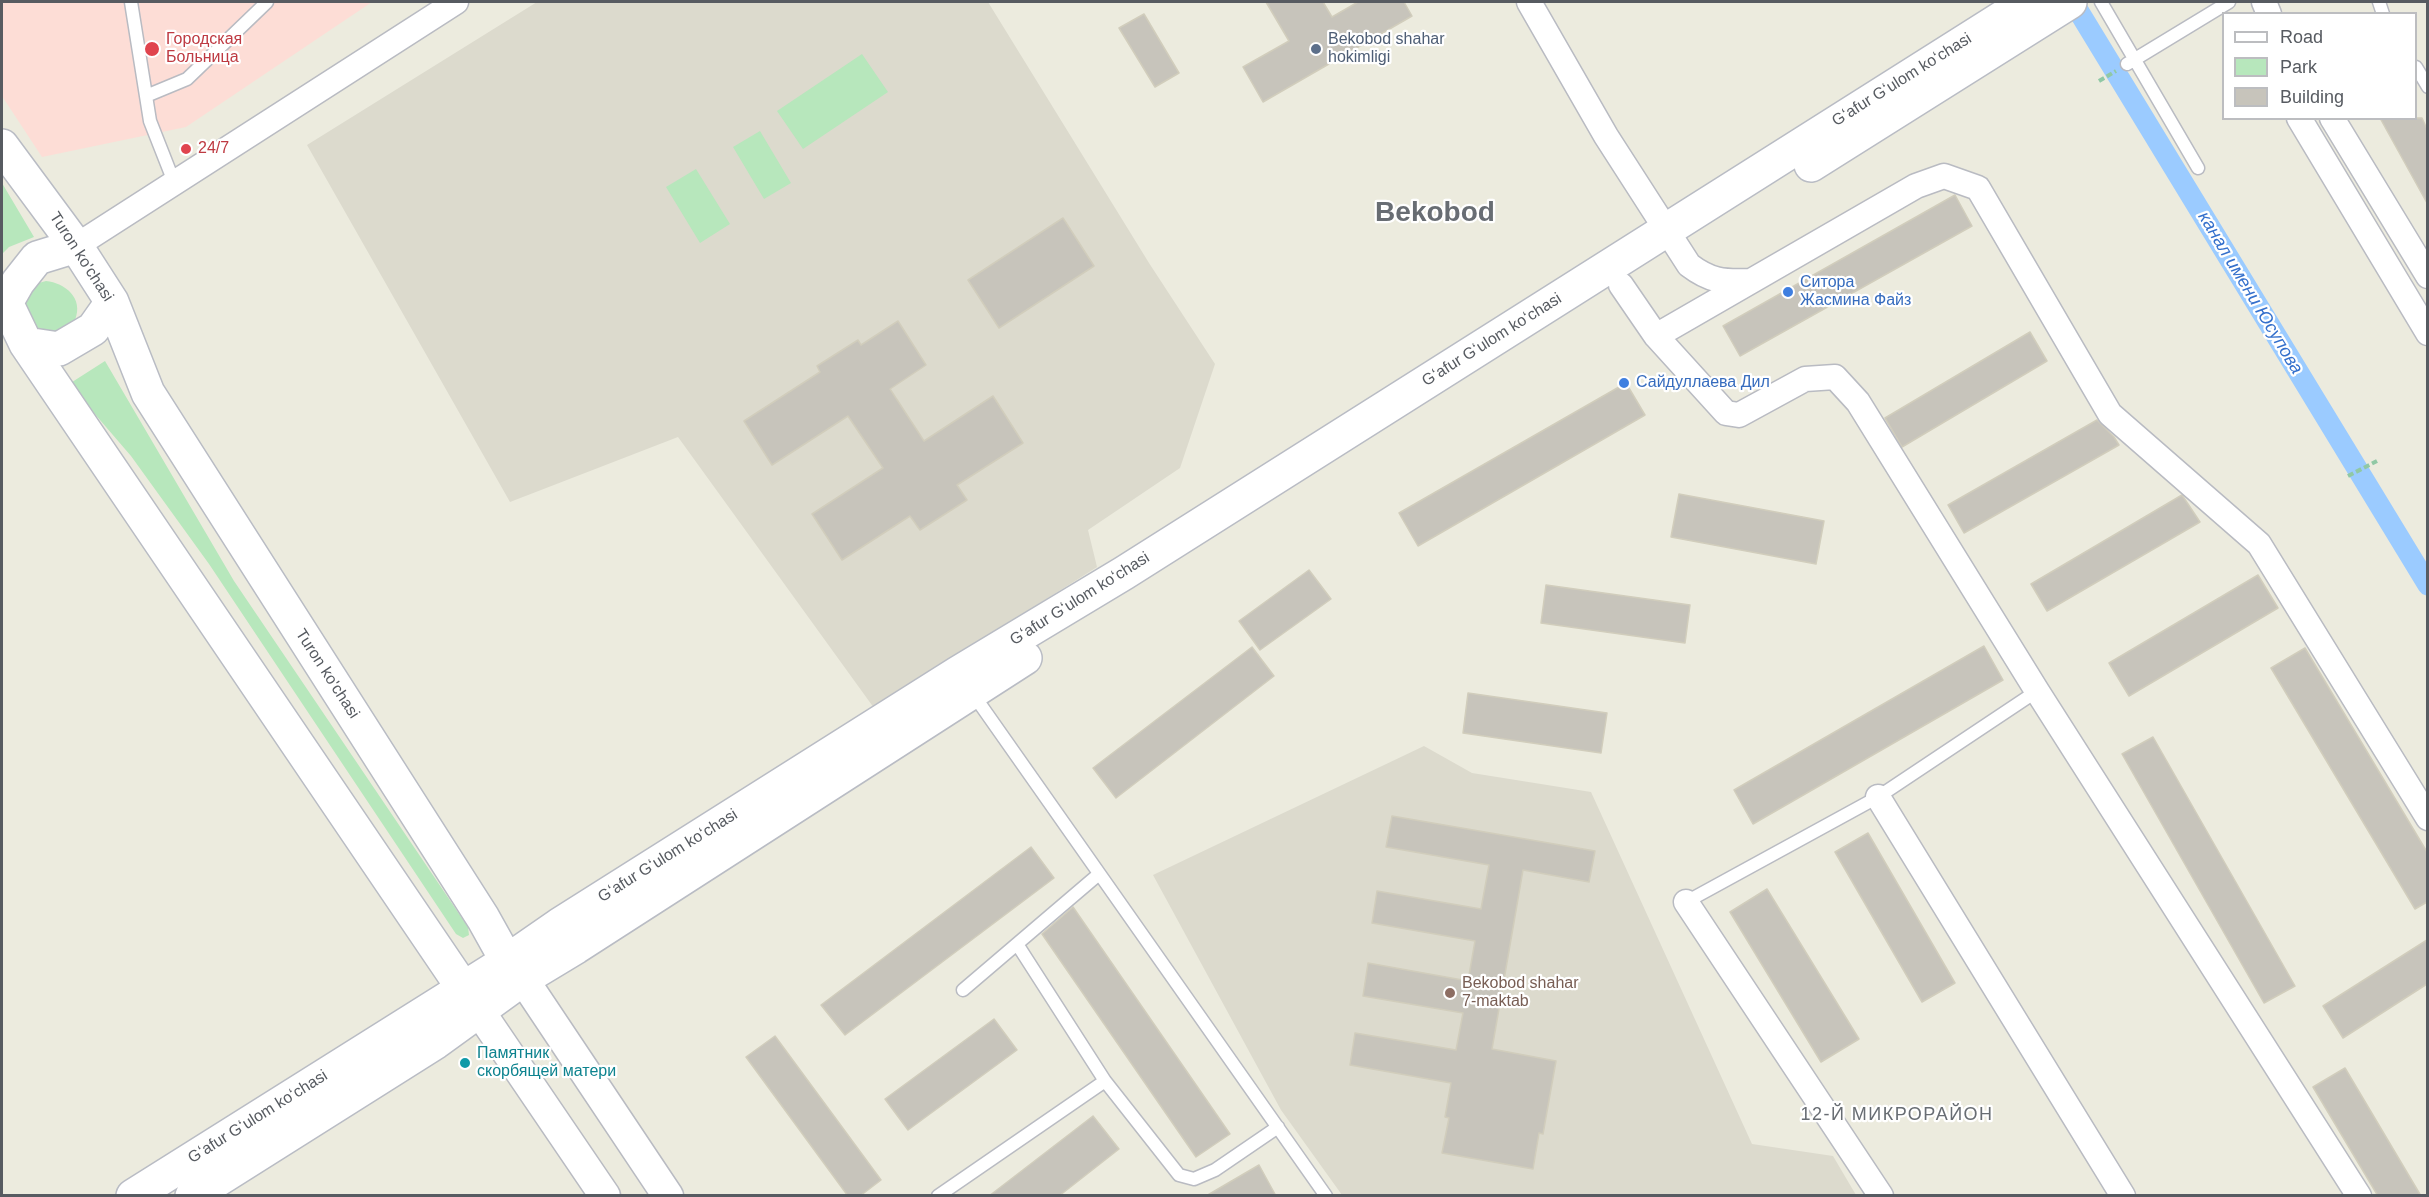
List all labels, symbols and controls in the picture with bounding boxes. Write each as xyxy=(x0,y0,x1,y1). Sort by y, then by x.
legend xyxy=(2222,12,2417,120)
text: Road xyxy=(2280,27,2323,47)
street label: Gʻafur Gʻulom koʻchasi xyxy=(1829,29,1975,131)
place label: Городская Больница xyxy=(166,30,242,68)
place label: Bekobod shahar hokimligi xyxy=(1328,30,1445,68)
marker: Городская Больница xyxy=(143,40,161,58)
marker: Bekobod shahar hokimligi xyxy=(1309,42,1323,56)
text: Park xyxy=(2280,57,2317,77)
text: Building xyxy=(2280,87,2344,107)
place label: 24/7 xyxy=(198,139,229,159)
marker: 24/7 xyxy=(179,142,193,156)
district label: Bekobod xyxy=(1375,196,1495,230)
water label: канал имени Юсупова xyxy=(2193,208,2307,378)
street label: Turon ko'chasi xyxy=(45,209,117,305)
place label: Ситора Жасмина Файз xyxy=(1800,273,1911,311)
marker: Ситора Жасмина Файз xyxy=(1781,285,1795,299)
street label: Gʻafur Gʻulom koʻchasi xyxy=(1419,289,1565,391)
place label: Сайдуллаева Дил xyxy=(1636,373,1770,393)
marker: Сайдуллаева Дил xyxy=(1617,376,1631,390)
street label: Gʻafur Gʻulom koʻchasi xyxy=(1007,548,1153,650)
street label: Turon ko'chasi xyxy=(291,626,363,722)
street label: Gʻafur Gʻulom koʻchasi xyxy=(595,805,741,907)
place label: Bekobod shahar 7-maktab xyxy=(1462,974,1579,1012)
marker: Bekobod shahar 7-maktab xyxy=(1443,986,1457,1000)
place label: Памятник скорбящей матери xyxy=(477,1044,616,1082)
marker: Памятник скорбящей матери xyxy=(458,1056,472,1070)
street label: Gʻafur Gʻulom koʻchasi xyxy=(185,1066,331,1168)
district label: 12-Й МИКРОРАЙОН xyxy=(1800,1104,1994,1126)

